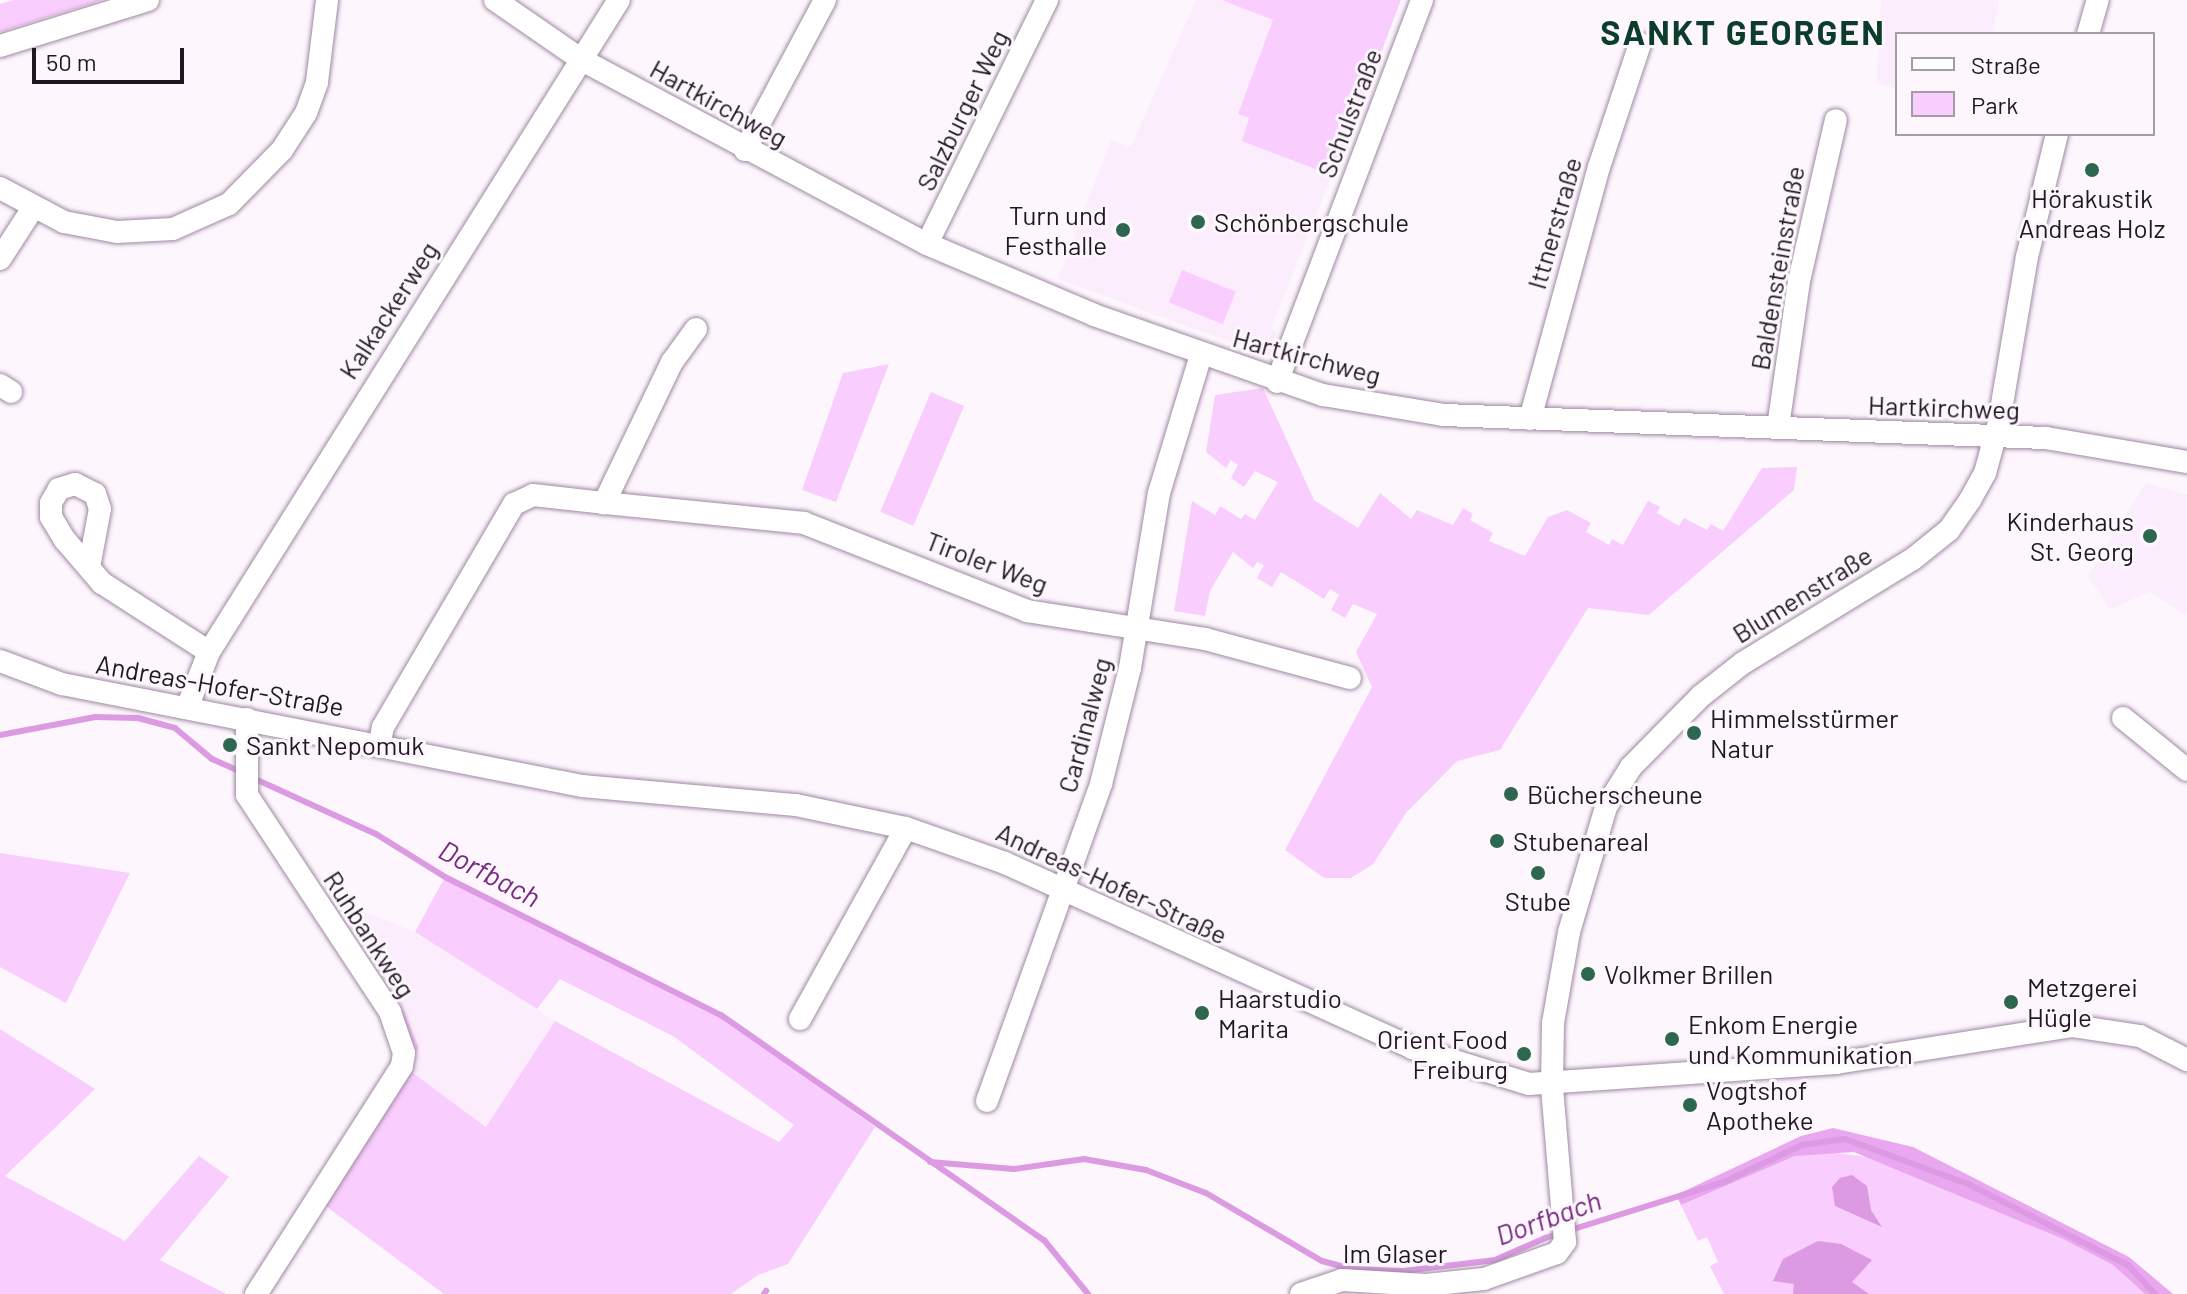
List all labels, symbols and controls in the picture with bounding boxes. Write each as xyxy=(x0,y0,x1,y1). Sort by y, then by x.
district label: SANKT GEORGEN xyxy=(1600,12,1886,52)
street label: Salzburger Weg xyxy=(910,25,1014,195)
scale bar xyxy=(36,32,188,82)
legend xyxy=(1895,32,2155,136)
street label: Schulstraße xyxy=(1310,44,1388,182)
text: 50 m xyxy=(46,47,97,76)
text: Straße xyxy=(1971,50,2041,79)
street label: Hartkirchweg xyxy=(645,53,793,153)
text: Park xyxy=(1971,90,2018,119)
street label: Ittnerstraße xyxy=(1520,153,1588,293)
marker: Hörakustik Andreas Holz xyxy=(2083,161,2101,179)
street label: Baldensteinstraße xyxy=(1744,164,1810,372)
place label: Hörakustik Andreas Holz xyxy=(2019,182,2165,244)
place label: Turn und Festhalle xyxy=(1005,199,1107,260)
place label: Schönbergschule xyxy=(1214,206,1409,238)
marker: Schönbergschule xyxy=(1189,213,1207,231)
marker: Turn und Festhalle xyxy=(1114,221,1132,239)
street label: Kalkackerweg xyxy=(332,235,444,385)
street label: Hartkirchweg xyxy=(1230,321,1384,391)
street label: Hartkirchweg xyxy=(1868,389,2020,425)
place label: Kinderhaus St. Georg xyxy=(2006,505,2134,566)
street label: Tiroler Weg xyxy=(921,524,1053,600)
marker: Kinderhaus St. Georg xyxy=(2141,527,2159,545)
street label: Blumenstraße xyxy=(1727,539,1877,649)
street label: Andreas-Hofer-Straße xyxy=(94,648,346,722)
street label: Cardinalweg xyxy=(1051,654,1117,796)
place label: Himmelsstürmer Natur xyxy=(1710,702,1898,764)
marker: Himmelsstürmer Natur xyxy=(1685,724,1703,742)
place label: Sankt Nepomuk xyxy=(246,729,424,761)
marker: Sankt Nepomuk xyxy=(221,736,239,754)
place label: Bücherscheune xyxy=(1527,778,1703,810)
marker: Bücherscheune xyxy=(1502,785,1520,803)
street label: Andreas-Hofer-Straße xyxy=(992,816,1232,950)
place label: Stubenareal xyxy=(1513,825,1649,857)
water label: Dorfbach xyxy=(434,832,546,914)
marker: Stubenareal xyxy=(1488,832,1506,850)
marker: Stube xyxy=(1529,864,1547,882)
street label: Ruhbankweg xyxy=(318,865,422,1003)
place label: Stube xyxy=(1505,885,1571,917)
place label: Volkmer Brillen xyxy=(1604,958,1773,990)
marker: Volkmer Brillen xyxy=(1579,965,1597,983)
place label: Metzgerei Hügle xyxy=(2027,971,2138,1032)
place label: Haarstudio Marita xyxy=(1218,982,1342,1044)
marker: Metzgerei Hügle xyxy=(2002,993,2020,1011)
marker: Haarstudio Marita xyxy=(1193,1004,1211,1022)
place label: Enkom Energie und Kommunikation xyxy=(1688,1008,1913,1070)
place label: Orient Food Freiburg xyxy=(1377,1023,1508,1084)
marker: Enkom Energie und Kommunikation xyxy=(1663,1030,1681,1048)
marker: Orient Food Freiburg xyxy=(1515,1045,1533,1063)
place label: Vogtshof Apotheke xyxy=(1706,1074,1814,1136)
marker: Vogtshof Apotheke xyxy=(1681,1096,1699,1114)
water label: Dorfbach xyxy=(1491,1182,1605,1252)
street label: Im Glaser xyxy=(1343,1237,1447,1269)

